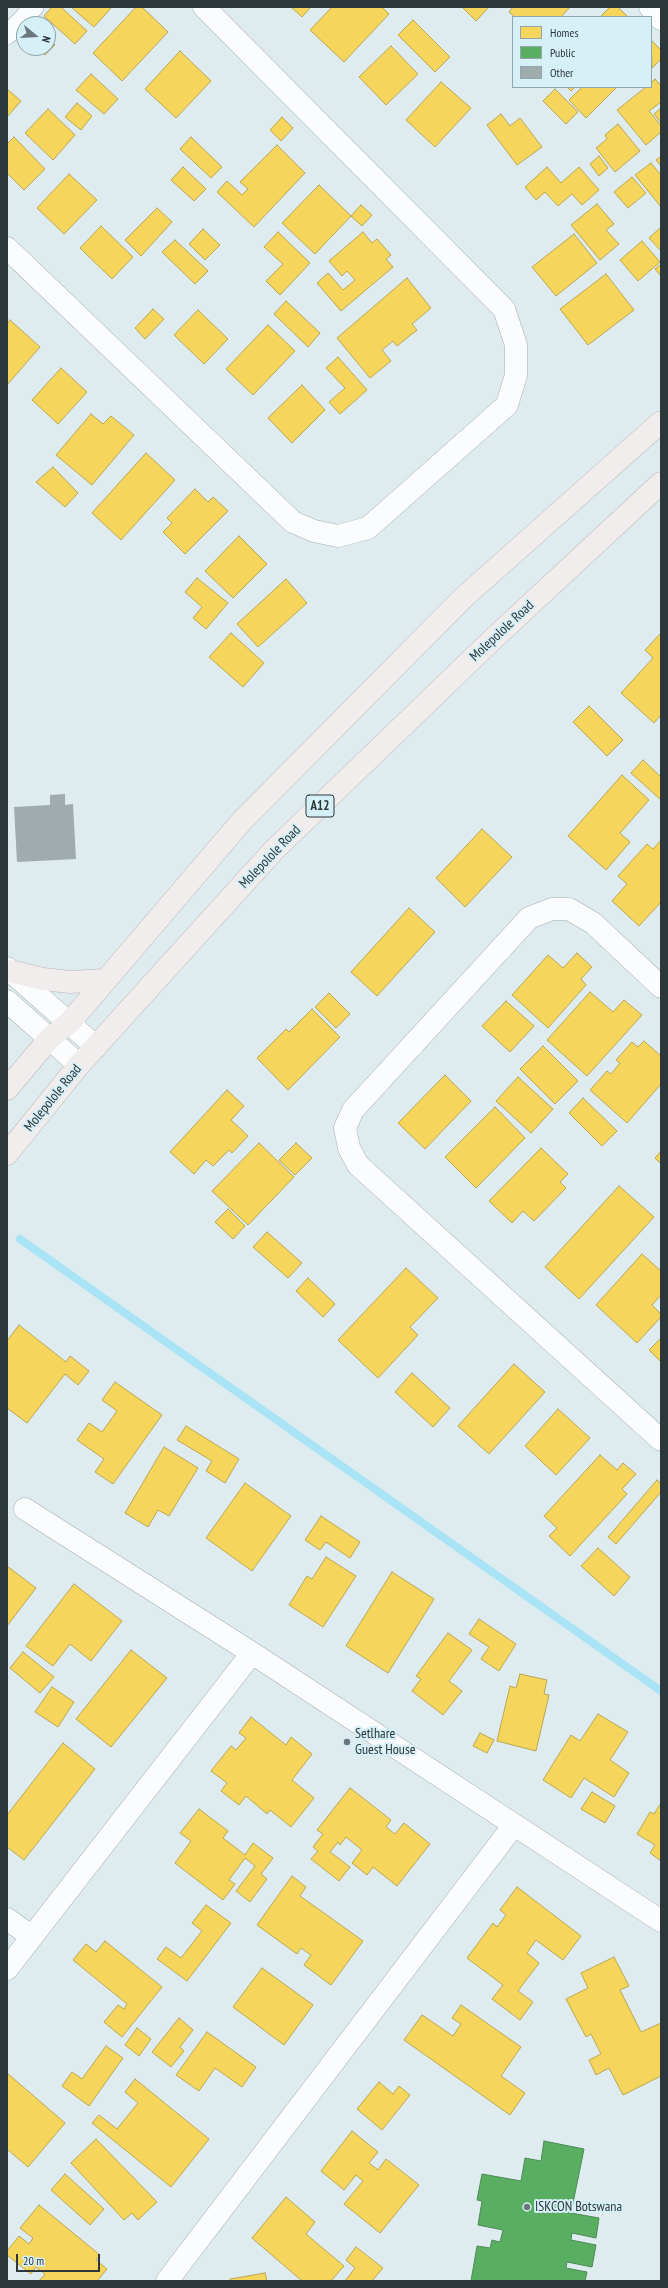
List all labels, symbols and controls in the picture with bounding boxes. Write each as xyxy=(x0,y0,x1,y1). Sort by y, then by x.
north arrow xyxy=(16,16,56,56)
legend xyxy=(512,16,652,88)
text: Homes xyxy=(550,25,578,40)
text: N xyxy=(39,34,54,44)
text: Public xyxy=(550,45,575,60)
text: Other xyxy=(550,65,573,80)
street label: Molepolole Road xyxy=(467,597,537,665)
road number: A12 xyxy=(306,795,334,817)
street label: Molepolole Road xyxy=(236,822,304,892)
street label: Molepolole Road xyxy=(21,1061,85,1135)
place label: Setlhare Guest House xyxy=(355,1726,415,1758)
marker: Setlhare Guest House xyxy=(342,1737,352,1747)
place label: ISKCON Botswana xyxy=(535,2199,622,2215)
marker: ISKCON Botswana xyxy=(522,2202,532,2212)
scale bar xyxy=(18,2246,102,2272)
text: 20 m xyxy=(23,2253,44,2268)

